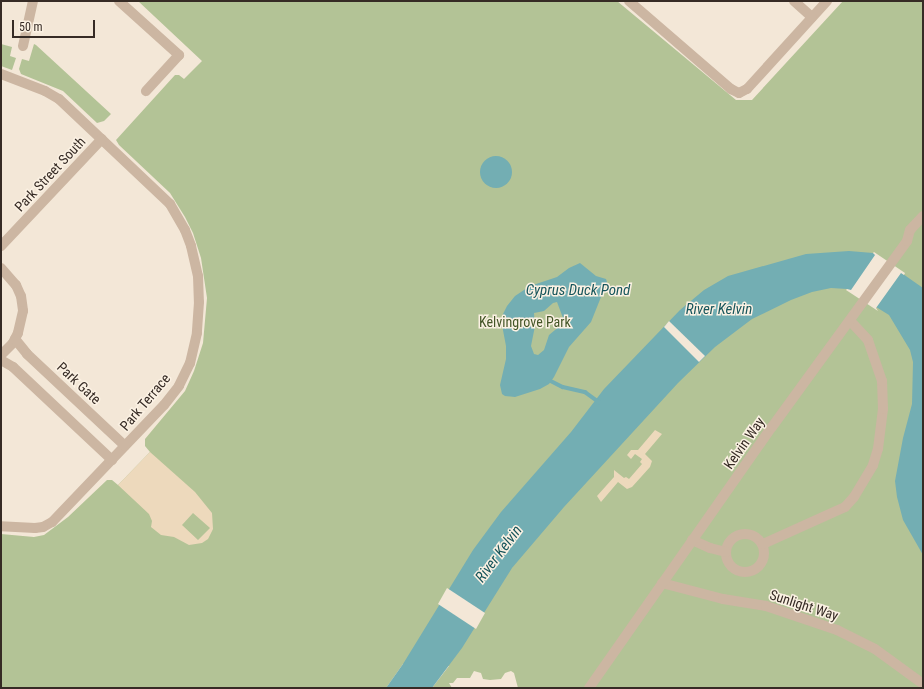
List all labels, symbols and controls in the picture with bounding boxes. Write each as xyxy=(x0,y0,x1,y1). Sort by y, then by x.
scale bar xyxy=(14,12,97,38)
text: 50 m xyxy=(19,20,43,34)
street label: Park Street South xyxy=(11,133,89,215)
water label: Cyprus Duck Pond xyxy=(526,282,630,300)
water label: River Kelvin xyxy=(686,301,752,319)
park label: Kelvingrove Park xyxy=(479,314,571,330)
street label: Park Gate xyxy=(54,358,104,408)
street label: Park Terrace xyxy=(116,370,174,434)
street label: Kelvin Way xyxy=(720,414,768,472)
water label: River Kelvin xyxy=(472,522,526,586)
street label: Sunlight Way xyxy=(768,586,840,624)

